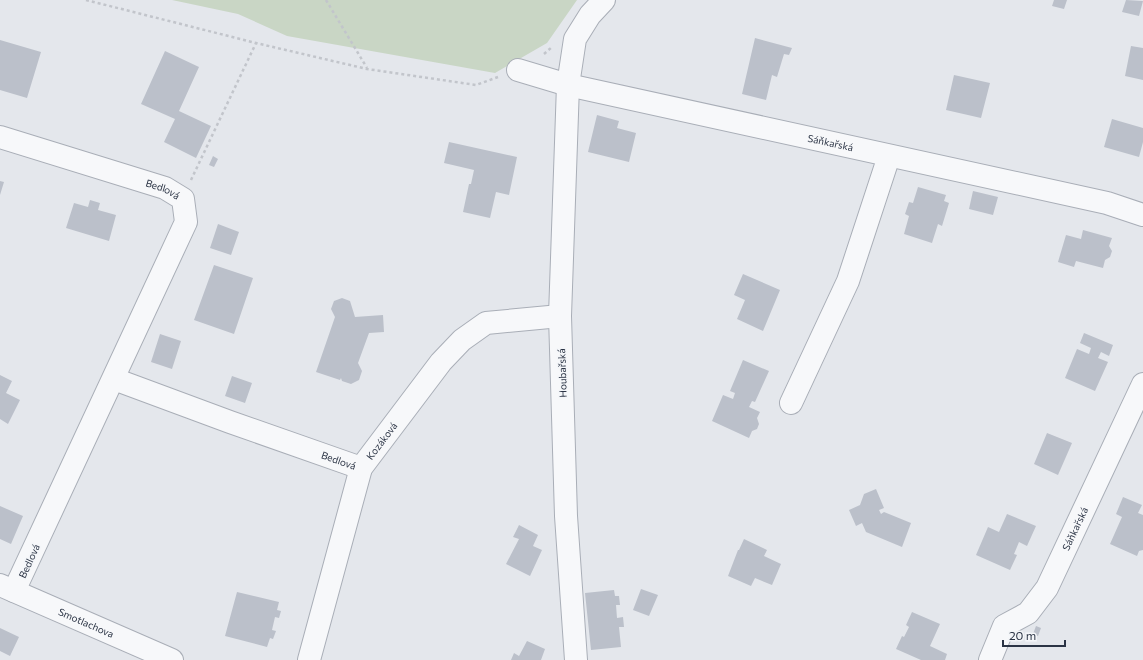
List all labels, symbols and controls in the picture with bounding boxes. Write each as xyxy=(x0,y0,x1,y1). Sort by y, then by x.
street label: Sáňkařská xyxy=(807,132,855,153)
street label: Bedlová xyxy=(144,176,182,202)
street label: Houbařská xyxy=(555,348,569,398)
street label: Kozáková xyxy=(364,420,399,462)
street label: Bedlová xyxy=(320,449,358,472)
street label: Sáňkařská xyxy=(1060,505,1090,552)
street label: Bedlová xyxy=(16,542,42,580)
street label: Smotlachova xyxy=(57,605,116,640)
scale bar xyxy=(1003,622,1065,648)
text: 20 m xyxy=(1009,628,1036,642)

